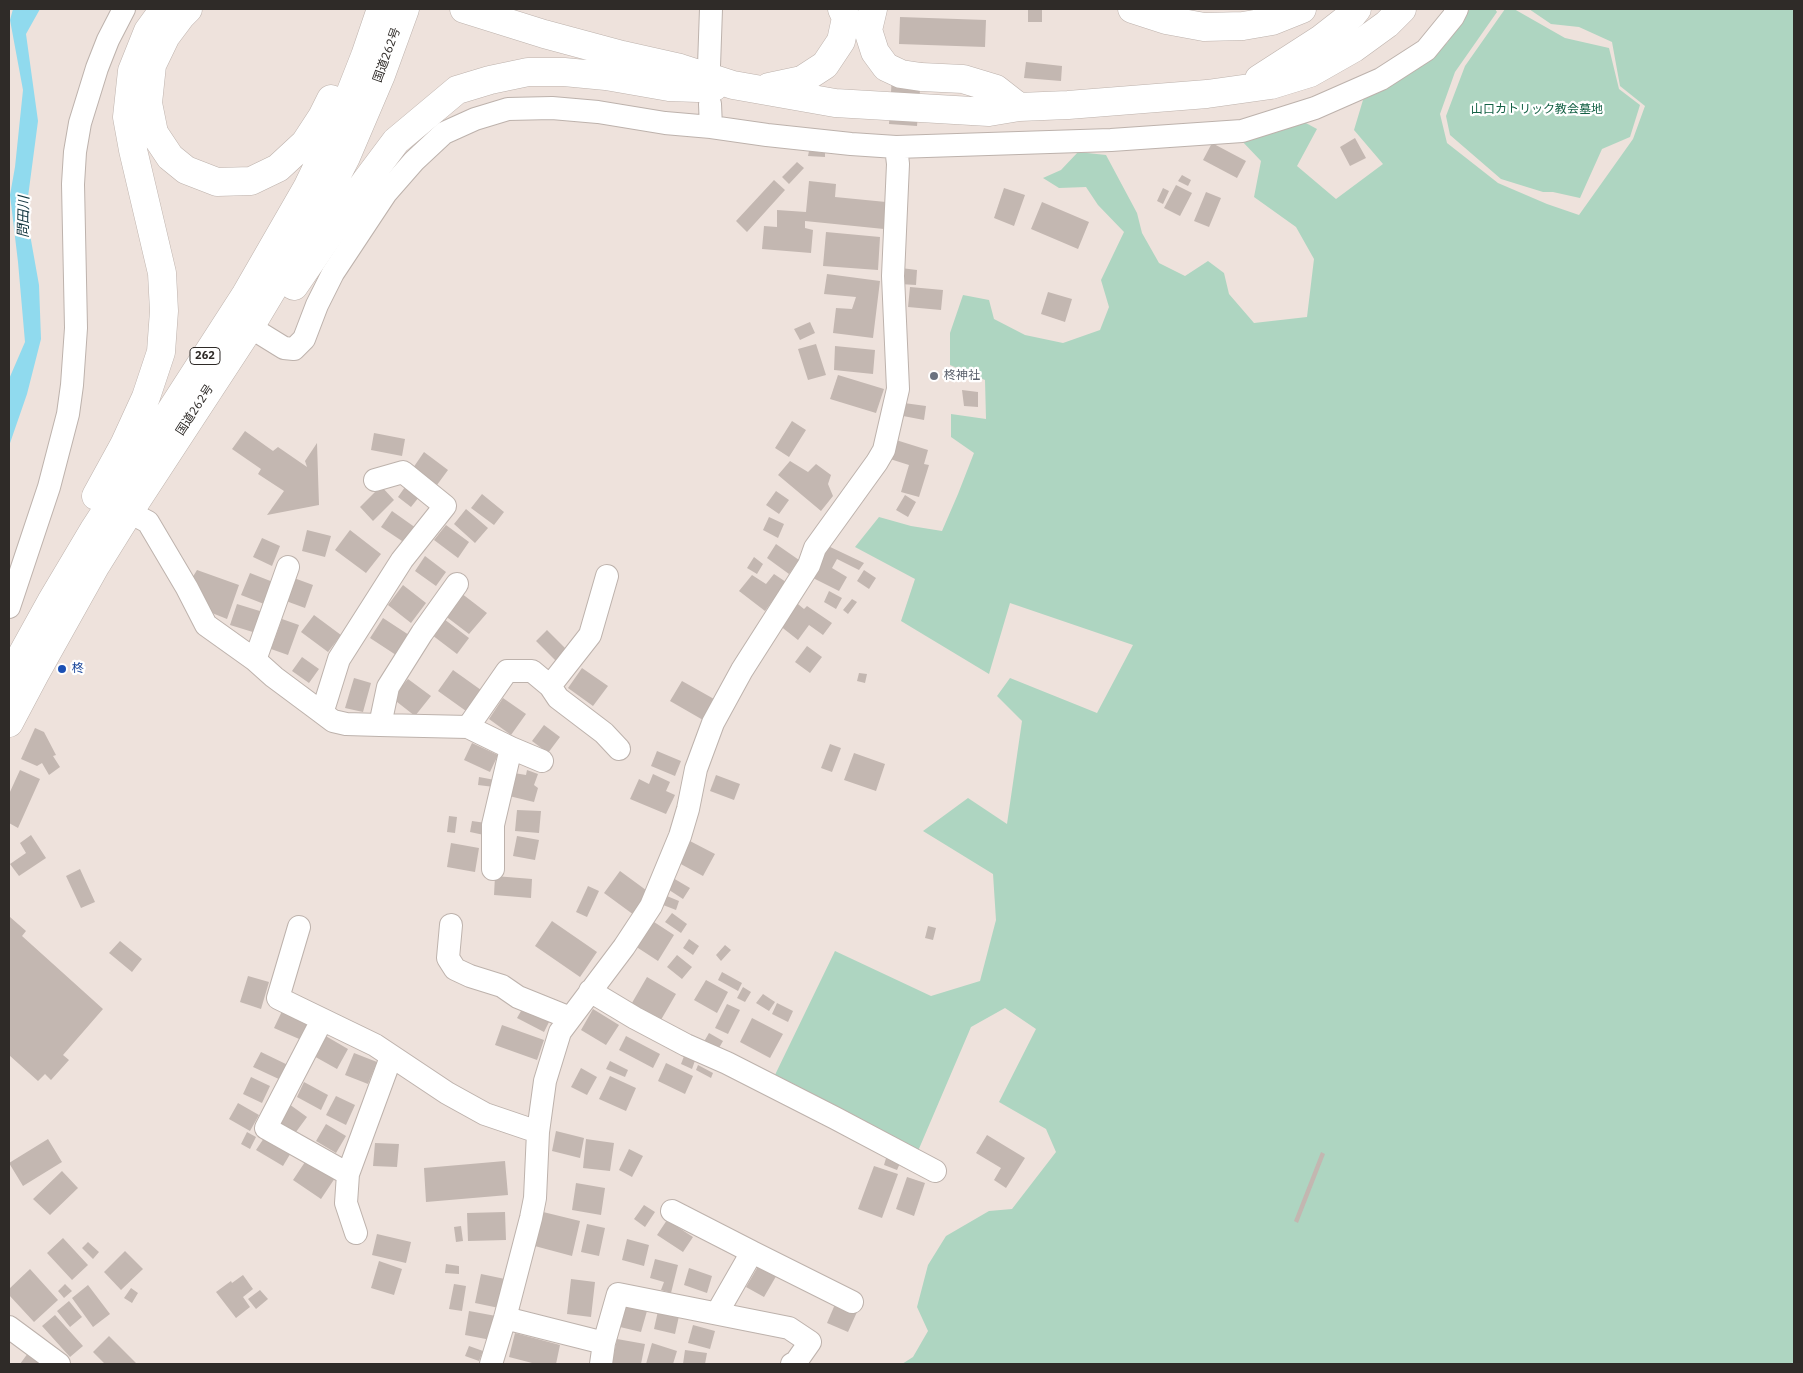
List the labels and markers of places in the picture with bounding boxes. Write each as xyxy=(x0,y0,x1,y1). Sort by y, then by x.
place label: 柊神社 xyxy=(944,369,980,383)
marker: 柊神社 xyxy=(928,370,940,382)
place label: 柊 xyxy=(72,662,84,676)
marker: 柊 xyxy=(56,663,68,675)

